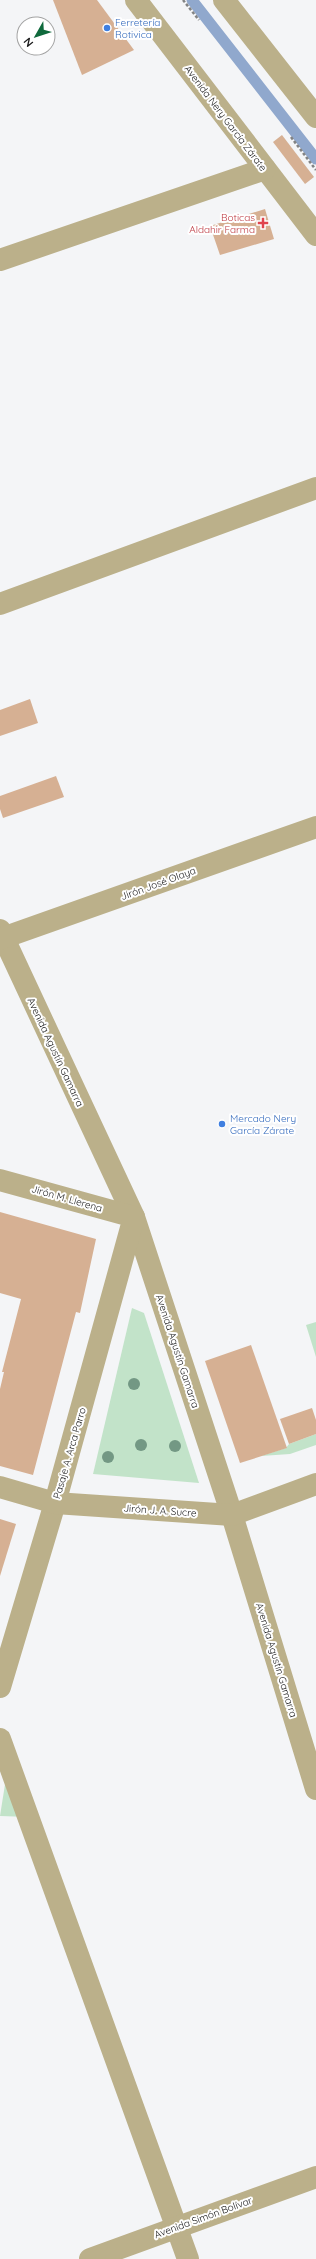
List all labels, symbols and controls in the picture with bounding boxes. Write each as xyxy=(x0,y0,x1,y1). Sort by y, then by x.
north arrow xyxy=(16,16,56,56)
place label: Ferretería Rotivica xyxy=(115,16,160,41)
marker: Ferretería Rotivica xyxy=(102,23,112,33)
text: N xyxy=(20,35,36,50)
street label: Avenida Nery García Zárate xyxy=(182,63,270,174)
place label: Boticas Aldahir Farma xyxy=(189,211,255,236)
marker: Boticas Aldahir Farma xyxy=(258,218,268,228)
street label: Jirón José Olaya xyxy=(119,864,197,903)
street label: Avenida Agustín Gamarra xyxy=(25,996,87,1109)
place label: Mercado Nery García Zárate xyxy=(230,1112,296,1137)
marker: Mercado Nery García Zárate xyxy=(217,1119,227,1129)
street label: Jirón M. Llerena xyxy=(30,1182,104,1215)
street label: Avenida Agustín Gamarra xyxy=(153,1293,202,1410)
street label: Pasaje A. Arca Parro xyxy=(50,1406,89,1500)
street label: Jirón J. A. Sucre xyxy=(123,1501,197,1520)
street label: Avenida Agustín Gamarra xyxy=(253,1601,300,1719)
street label: Avenida Simón Bolívar xyxy=(152,2194,254,2241)

